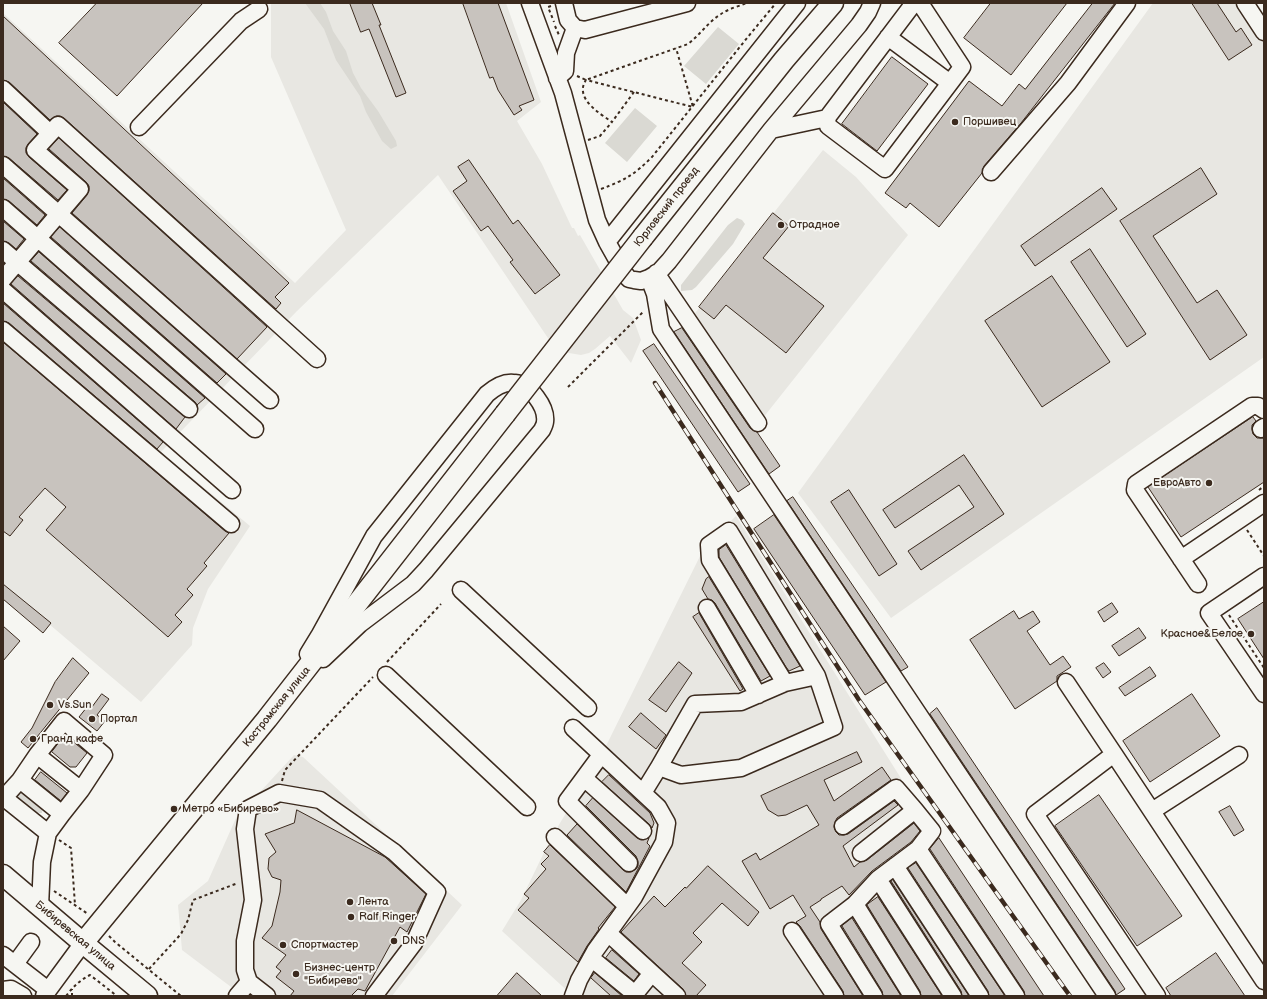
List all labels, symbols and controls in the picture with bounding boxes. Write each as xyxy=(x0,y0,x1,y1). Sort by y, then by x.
place label: Поршивец xyxy=(963,115,1016,129)
marker: Поршивец xyxy=(950,117,960,127)
street label: Юрловский проезд xyxy=(632,164,702,250)
place label: Отрадное xyxy=(789,218,840,232)
marker: Отрадное xyxy=(776,220,786,230)
place label: ЕвроАвто xyxy=(1153,476,1201,490)
marker: ЕвроАвто xyxy=(1204,478,1214,488)
place label: Красное&Белое xyxy=(1161,627,1243,641)
marker: Красное&Белое xyxy=(1246,629,1256,639)
street label: Костромская улица xyxy=(241,664,313,750)
place label: Vs.Sun xyxy=(58,698,91,712)
marker: Vs.Sun xyxy=(45,700,55,710)
place label: Портал xyxy=(100,712,138,726)
marker: Портал xyxy=(87,714,97,724)
place label: Гранд кафе xyxy=(41,732,103,746)
marker: Гранд кафе xyxy=(28,734,38,744)
place label: Метро «Бибирево» xyxy=(182,802,279,816)
marker: Метро «Бибирево» xyxy=(169,804,179,814)
place label: Лента xyxy=(358,895,389,909)
marker: Лента xyxy=(345,897,355,907)
street label: Бибиревская улица xyxy=(32,898,118,974)
place label: Ralf Ringer xyxy=(359,910,415,924)
marker: Ralf Ringer xyxy=(346,912,356,922)
place label: DNS xyxy=(402,934,425,948)
marker: DNS xyxy=(389,936,399,946)
place label: Спортмастер xyxy=(291,938,358,952)
marker: Спортмастер xyxy=(278,940,288,950)
place label: Бизнес-центр "Бибирево" xyxy=(304,961,375,987)
marker: Бизнес-центр "Бибирево" xyxy=(291,969,301,979)

